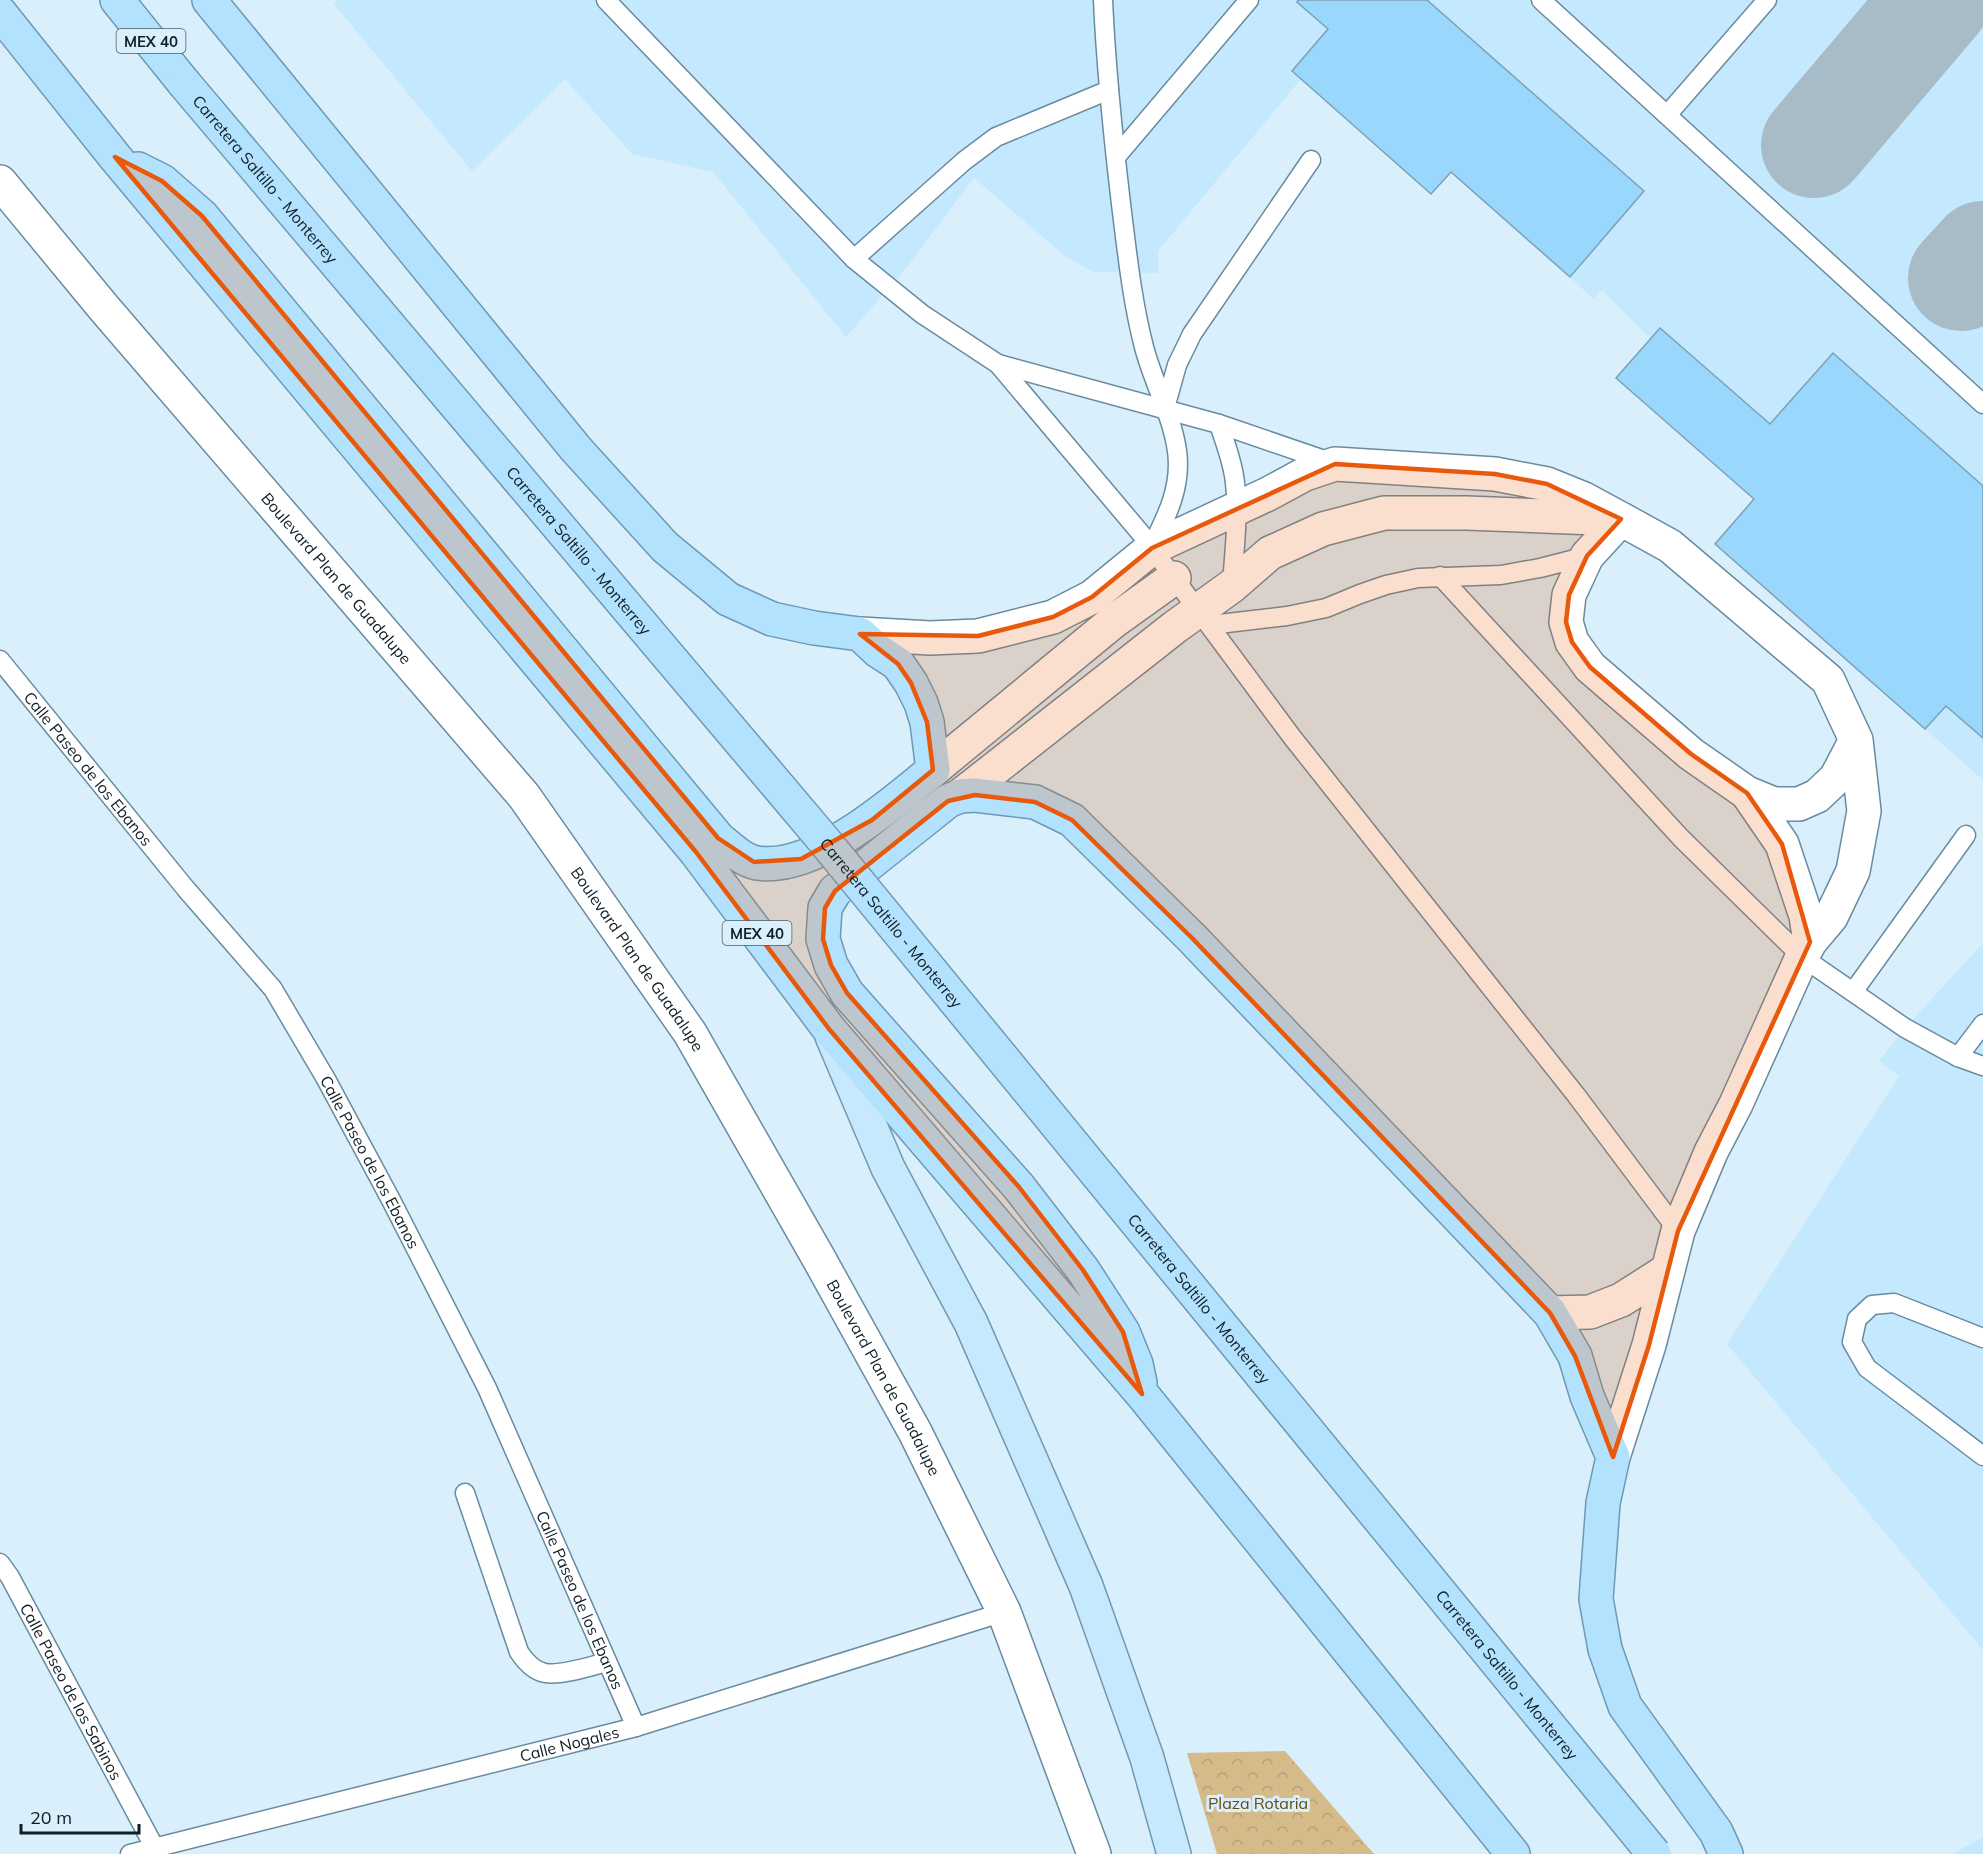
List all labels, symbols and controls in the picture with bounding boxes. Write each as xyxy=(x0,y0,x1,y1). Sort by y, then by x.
road number: MEX 40 xyxy=(116,29,186,53)
street label: Carretera Saltillo - Monterrey xyxy=(189,91,342,268)
street label: Carretera Saltillo - Monterrey xyxy=(502,462,656,639)
street label: Boulevard Plan de Guadalupe xyxy=(257,488,416,668)
street label: Calle Paseo de los Ebanos xyxy=(20,687,157,850)
street label: Carretera Saltillo - Monterrey xyxy=(816,834,967,1012)
street label: Boulevard Plan de Guadalupe xyxy=(567,863,708,1055)
road number: MEX 40 xyxy=(722,921,792,945)
street label: Calle Paseo de los Ebanos xyxy=(316,1072,424,1252)
street label: Carretera Saltillo - Monterrey xyxy=(1124,1210,1275,1388)
street label: Boulevard Plan de Guadalupe xyxy=(822,1276,945,1479)
street label: Calle Paseo de los Ebanos xyxy=(532,1508,628,1692)
street label: Carretera Saltillo - Monterrey xyxy=(1432,1586,1583,1764)
street label: Calle Paseo de los Sabinos xyxy=(16,1600,127,1783)
street label: Calle Nogales xyxy=(518,1722,621,1766)
park label: Plaza Rotaria xyxy=(1208,1793,1308,1813)
scale bar xyxy=(21,1797,140,1835)
text: 20 m xyxy=(30,1806,72,1829)

